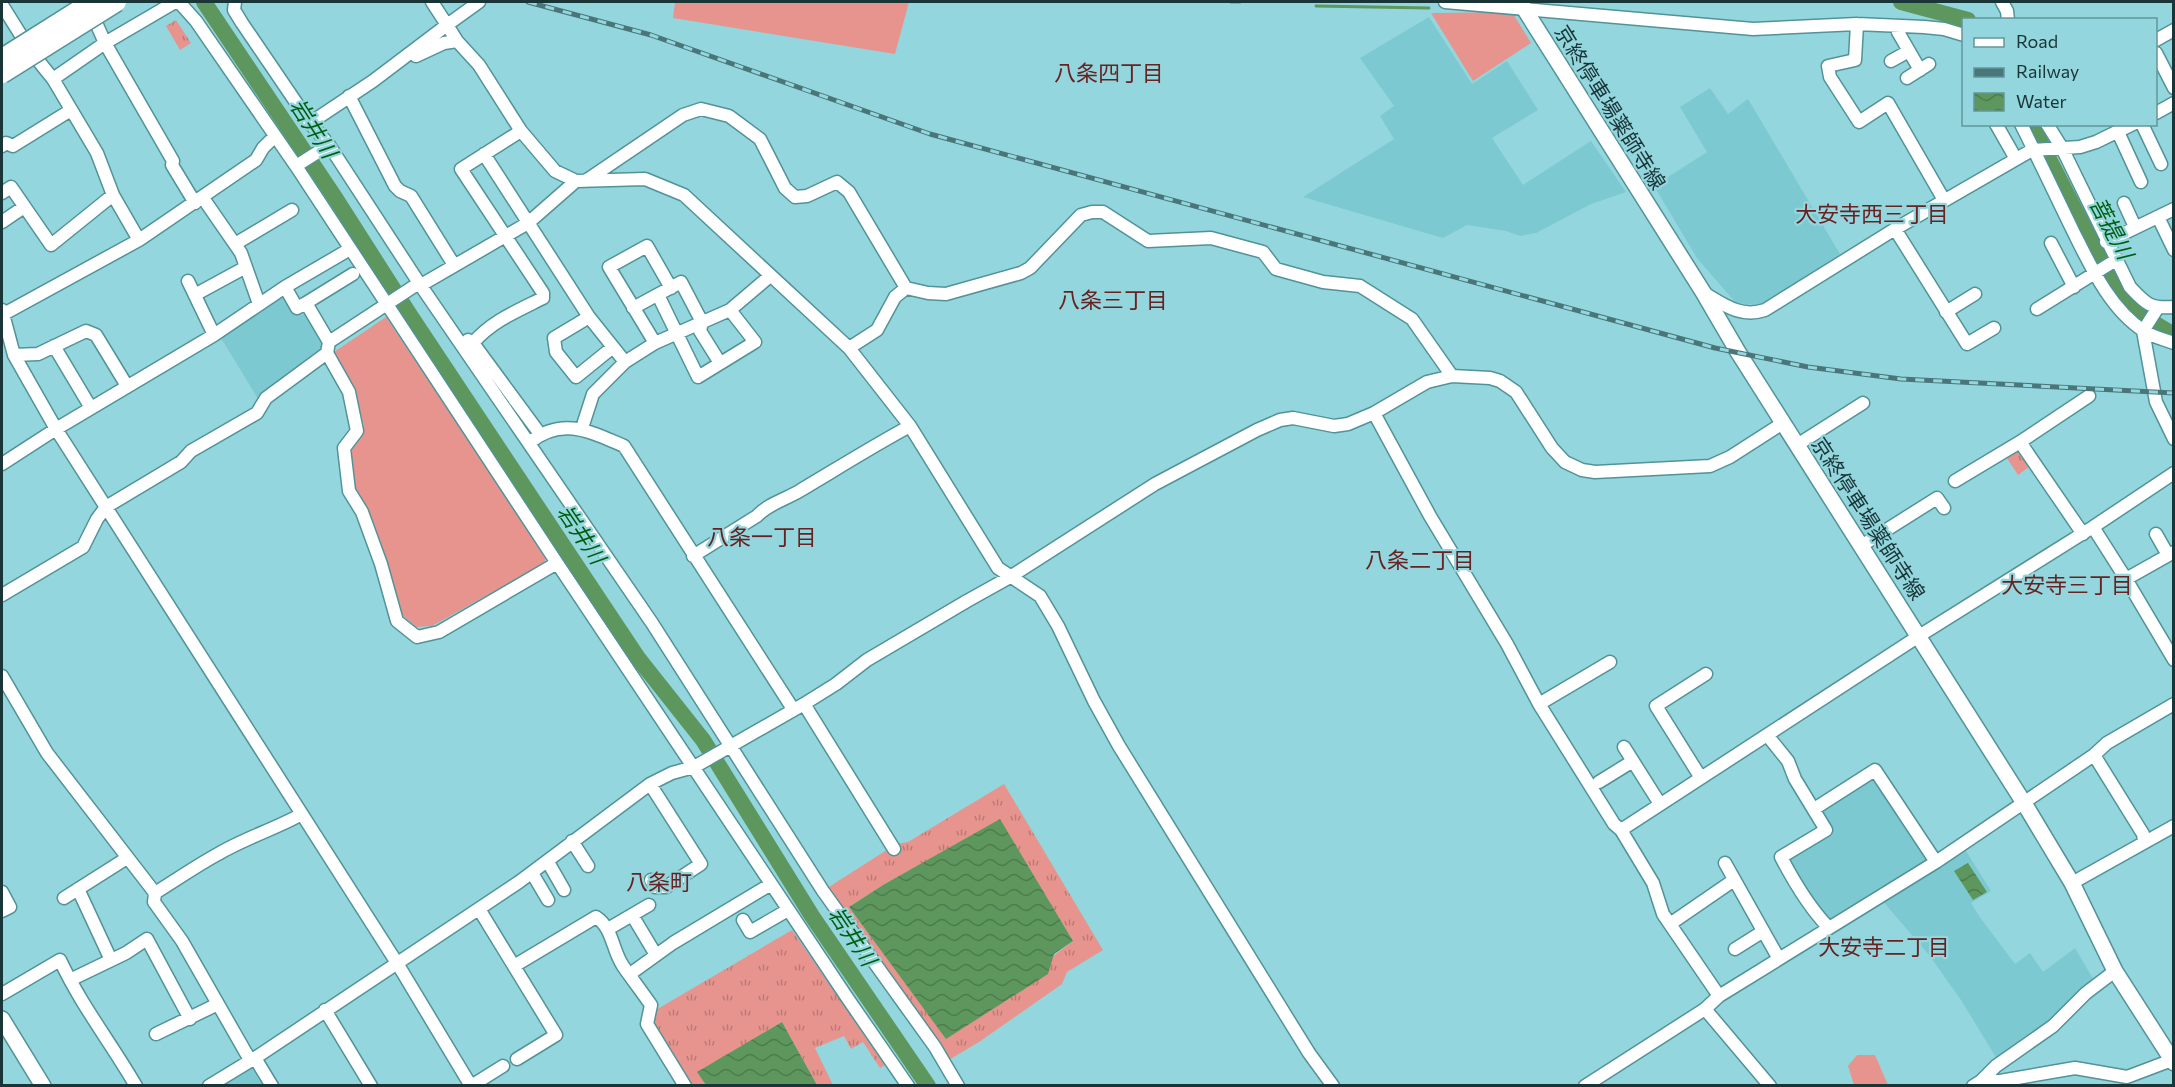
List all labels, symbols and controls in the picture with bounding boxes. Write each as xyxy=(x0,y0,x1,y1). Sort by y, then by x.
legend xyxy=(1962,18,2157,126)
street label: 京終停車場薬師寺線 xyxy=(1550,20,1672,194)
text: Road xyxy=(2016,30,2058,52)
district label: 八条四丁目 xyxy=(1054,59,1164,86)
text: Railway xyxy=(2016,60,2079,82)
text: Water xyxy=(2016,90,2067,112)
water label: 岩井川 xyxy=(285,93,344,165)
water label: 菩提川 xyxy=(2085,193,2140,265)
district label: 大安寺西三丁目 xyxy=(1795,200,1949,227)
district label: 八条三丁目 xyxy=(1058,286,1168,313)
street label: 京終停車場薬師寺線 xyxy=(1807,432,1931,604)
water label: 岩井川 xyxy=(552,499,613,571)
district label: 八条一丁目 xyxy=(707,523,817,550)
district label: 八条二丁目 xyxy=(1365,546,1475,573)
district label: 大安寺三丁目 xyxy=(2001,571,2133,598)
district label: 八条町 xyxy=(626,868,692,895)
water label: 岩井川 xyxy=(823,901,884,973)
district label: 大安寺二丁目 xyxy=(1818,933,1950,960)

